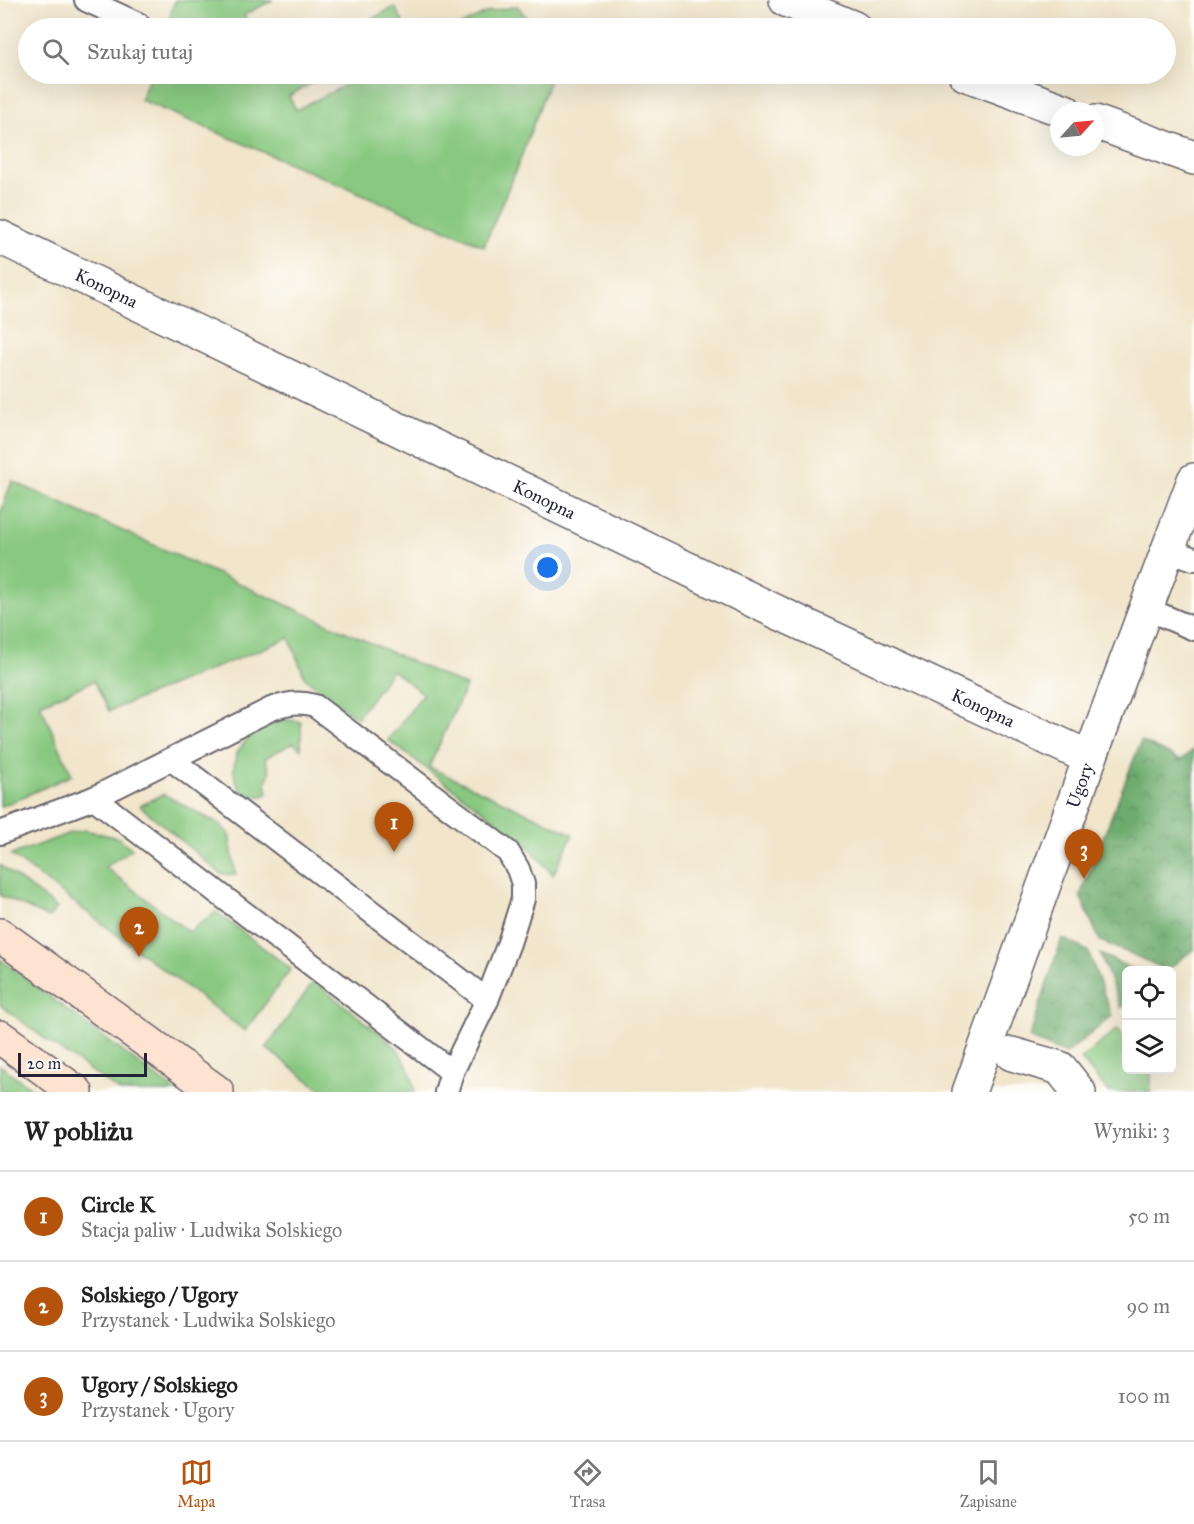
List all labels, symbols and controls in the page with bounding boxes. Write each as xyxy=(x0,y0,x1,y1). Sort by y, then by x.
search box xyxy=(18,18,1176,84)
icon: search xyxy=(39,35,72,68)
text: Szukaj tutaj xyxy=(87,38,193,65)
north arrow xyxy=(1050,102,1104,156)
street label: Konopna xyxy=(71,264,142,313)
street label: Konopna xyxy=(509,475,579,524)
your location xyxy=(533,553,562,582)
street label: Konopna xyxy=(948,684,1018,732)
street label: Ugory xyxy=(1062,759,1099,811)
pin: 1 xyxy=(374,802,414,852)
pin: 3 xyxy=(1064,830,1104,879)
pin: 2 xyxy=(120,908,158,957)
map controls xyxy=(1122,966,1176,1074)
button: locate xyxy=(1122,966,1176,1020)
button: layers xyxy=(1122,1020,1176,1074)
scale bar xyxy=(18,1050,147,1078)
text: 20 m xyxy=(27,1054,61,1073)
text: W pobliżu xyxy=(24,1115,133,1147)
text: Wyniki: 3 xyxy=(1093,1119,1170,1143)
text: Circle K xyxy=(81,1191,155,1218)
text: 1 xyxy=(40,1204,47,1228)
text: 50 m xyxy=(1128,1204,1170,1228)
text: Stacja paliw · Ludwika Solskiego xyxy=(81,1218,342,1242)
text: Solskiego / Ugory xyxy=(81,1281,238,1308)
text: 2 xyxy=(39,1294,48,1318)
text: 90 m xyxy=(1127,1294,1170,1318)
text: Przystanek · Ludwika Solskiego xyxy=(81,1308,335,1332)
text: Ugory / Solskiego xyxy=(81,1371,238,1398)
text: 3 xyxy=(40,1384,48,1408)
text: 100 m xyxy=(1118,1384,1170,1408)
text: Przystanek · Ugory xyxy=(81,1398,234,1422)
tab: Mapa xyxy=(177,1456,215,1511)
tab: Trasa xyxy=(570,1456,605,1511)
tab: Zapisane xyxy=(960,1456,1017,1511)

